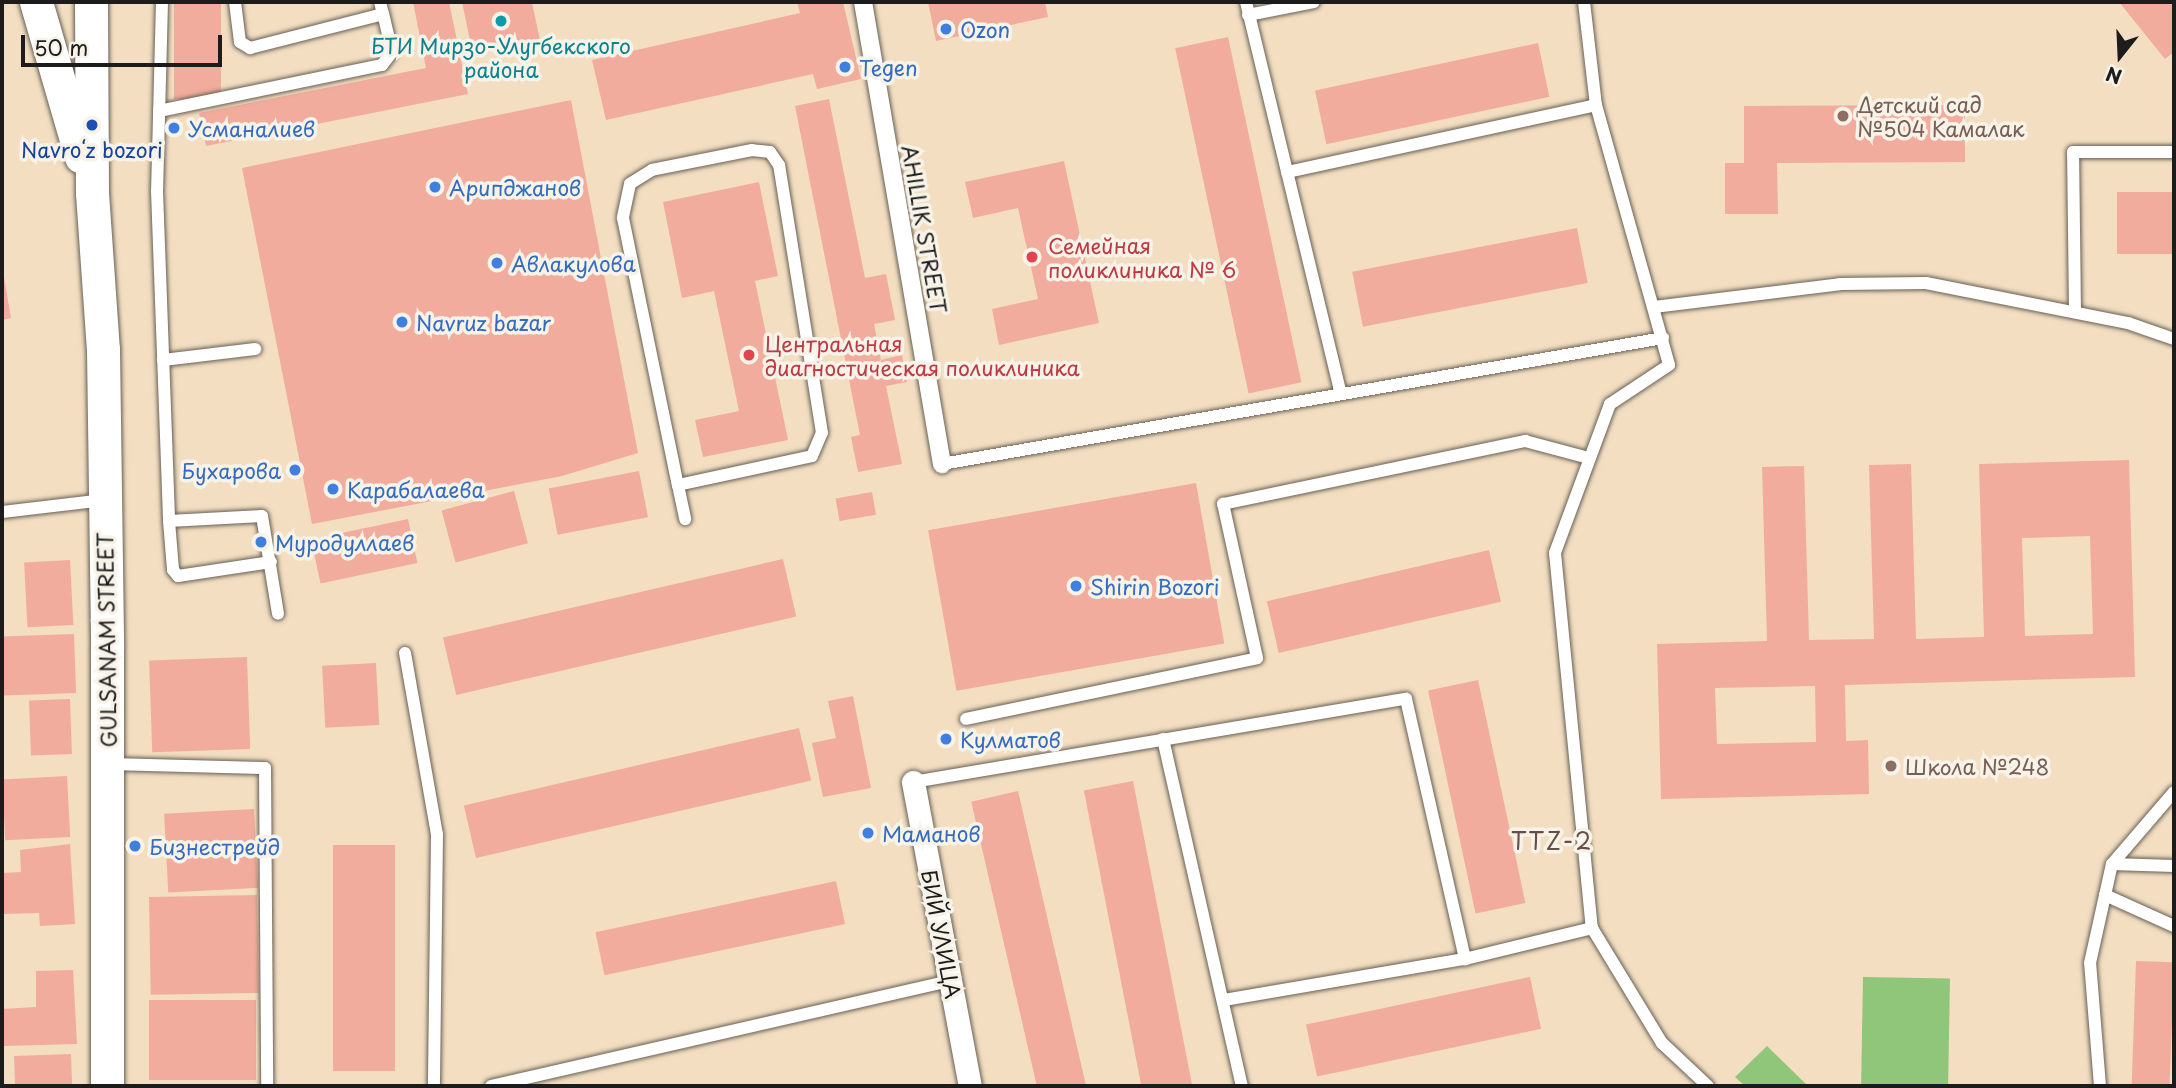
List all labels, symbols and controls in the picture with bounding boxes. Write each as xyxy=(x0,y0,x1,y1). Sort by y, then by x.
marker: БТИ Мирзо-Улугбекского района xyxy=(493,13,509,29)
place label: Ozon xyxy=(960,16,1010,42)
scale bar xyxy=(24,21,226,65)
marker: Ozon xyxy=(938,21,954,37)
north arrow xyxy=(2085,21,2155,91)
text: 50 m xyxy=(34,31,88,63)
place label: БТИ Мирзо-Улугбекского района xyxy=(370,32,632,82)
place label: Tegen xyxy=(859,54,918,80)
marker: Tegen xyxy=(837,59,853,75)
text: N xyxy=(2102,60,2125,92)
place label: Детский сад №504 Камалак xyxy=(1857,91,2025,141)
marker: Детский сад №504 Камалак xyxy=(1835,108,1851,124)
place label: Усманалиев xyxy=(188,115,315,141)
marker: Navroʻz bozori xyxy=(84,117,100,133)
marker: Усманалиев xyxy=(166,120,182,136)
place label: Navroʻz bozori xyxy=(22,136,162,162)
street label: AHILLIK STREET xyxy=(898,142,952,316)
place label: Арипджанов xyxy=(449,174,581,200)
marker: Арипджанов xyxy=(427,179,443,195)
place label: Семейная поликлиника № 6 xyxy=(1048,232,1236,282)
marker: Семейная поликлиника № 6 xyxy=(1022,247,1042,267)
place label: Авлакулова xyxy=(511,250,636,276)
marker: Авлакулова xyxy=(489,255,505,271)
place label: Navruz bazar xyxy=(416,309,552,335)
marker: Navruz bazar xyxy=(394,314,410,330)
place label: Центральная диагностическая поликлиника xyxy=(765,330,1080,380)
marker: Центральная диагностическая поликлиника xyxy=(739,345,759,365)
place label: Бухарова xyxy=(181,457,281,483)
marker: Бухарова xyxy=(287,462,303,478)
place label: Карабалаева xyxy=(347,476,485,502)
marker: Карабалаева xyxy=(325,481,341,497)
place label: Муродуллаев xyxy=(275,529,414,555)
street label: GULSANAM STREET xyxy=(92,531,120,749)
marker: Муродуллаев xyxy=(253,534,269,550)
place label: Shirin Bozori xyxy=(1090,573,1220,599)
marker: Shirin Bozori xyxy=(1068,578,1084,594)
place label: Кулматов xyxy=(960,726,1061,752)
marker: Кулматов xyxy=(938,731,954,747)
place label: Школа №248 xyxy=(1905,753,2050,779)
marker: Школа №248 xyxy=(1883,758,1899,774)
place label: Маманов xyxy=(882,820,981,846)
marker: Маманов xyxy=(860,825,876,841)
district label: TTZ-2 xyxy=(1511,827,1593,855)
place label: Бизнестрейд xyxy=(149,833,280,859)
marker: Бизнестрейд xyxy=(127,838,143,854)
street label: БИЙ УЛИЦА xyxy=(917,867,967,1001)

